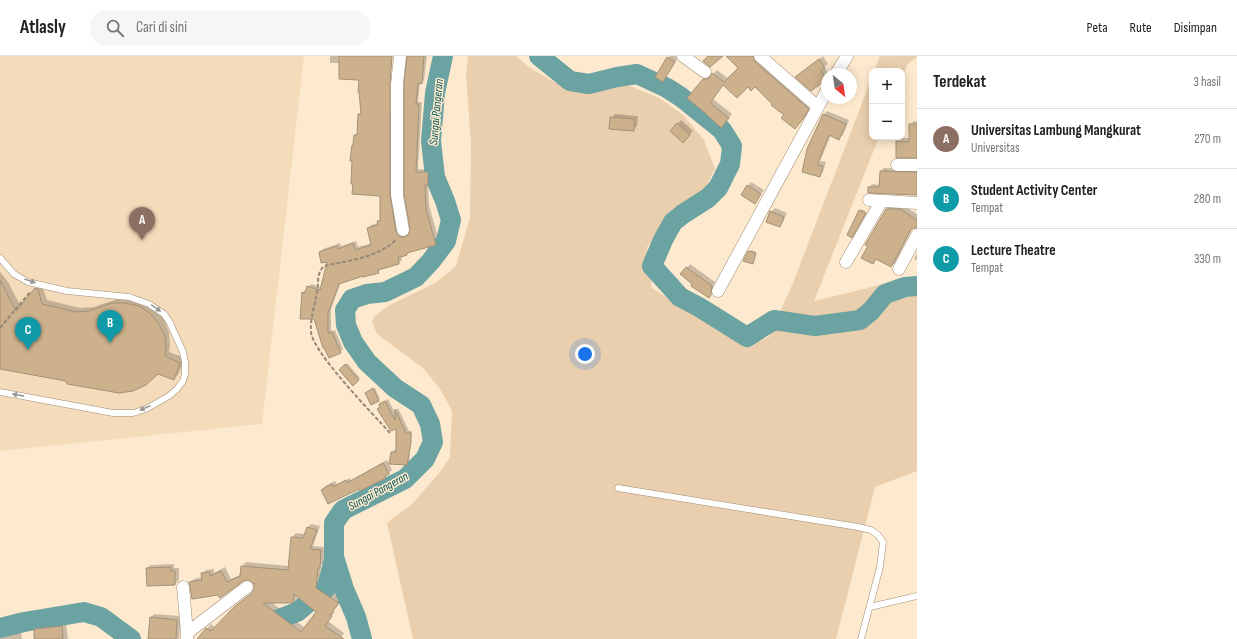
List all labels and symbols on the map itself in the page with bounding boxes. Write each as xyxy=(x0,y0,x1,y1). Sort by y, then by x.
north arrow xyxy=(821,68,857,104)
water label: Sungai Pangeran xyxy=(426,78,447,146)
pin: A xyxy=(129,207,155,240)
one-way arrow xyxy=(24,279,36,285)
one-way arrow xyxy=(150,304,161,312)
pin: B xyxy=(97,310,123,343)
pin: C xyxy=(15,317,41,350)
your location xyxy=(575,344,595,364)
one-way arrow xyxy=(12,392,24,398)
one-way arrow xyxy=(139,406,151,412)
water label: Sungai Pangeran xyxy=(346,469,411,514)

